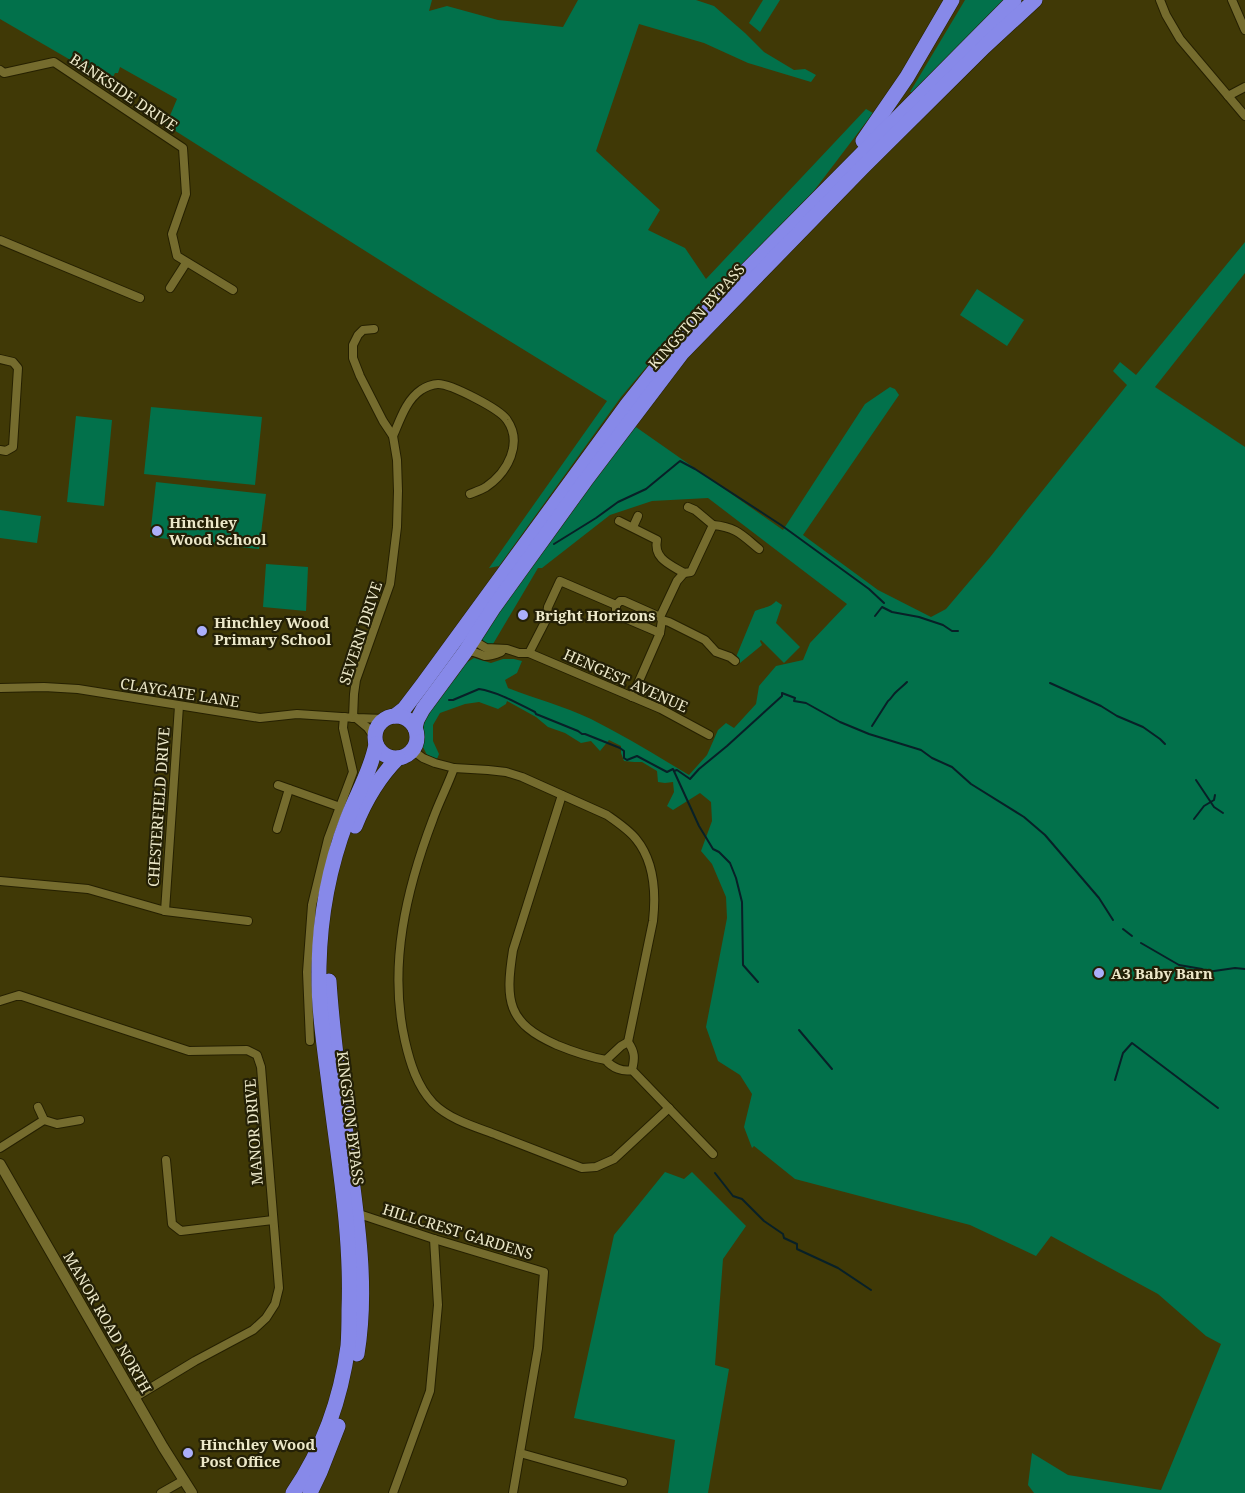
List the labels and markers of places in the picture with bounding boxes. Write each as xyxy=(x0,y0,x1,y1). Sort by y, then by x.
place label: Hinchley Wood School xyxy=(169,512,267,549)
marker: Hinchley Wood School xyxy=(150,524,164,538)
place label: Bright Horizons xyxy=(535,605,656,625)
marker: Bright Horizons xyxy=(516,608,530,622)
place label: Hinchley Wood Primary School xyxy=(214,612,332,649)
marker: Hinchley Wood Primary School xyxy=(195,624,209,638)
place label: A3 Baby Barn xyxy=(1111,963,1213,983)
marker: A3 Baby Barn xyxy=(1092,966,1106,980)
place label: Hinchley Wood Post Office xyxy=(200,1434,315,1471)
marker: Hinchley Wood Post Office xyxy=(181,1446,195,1460)

